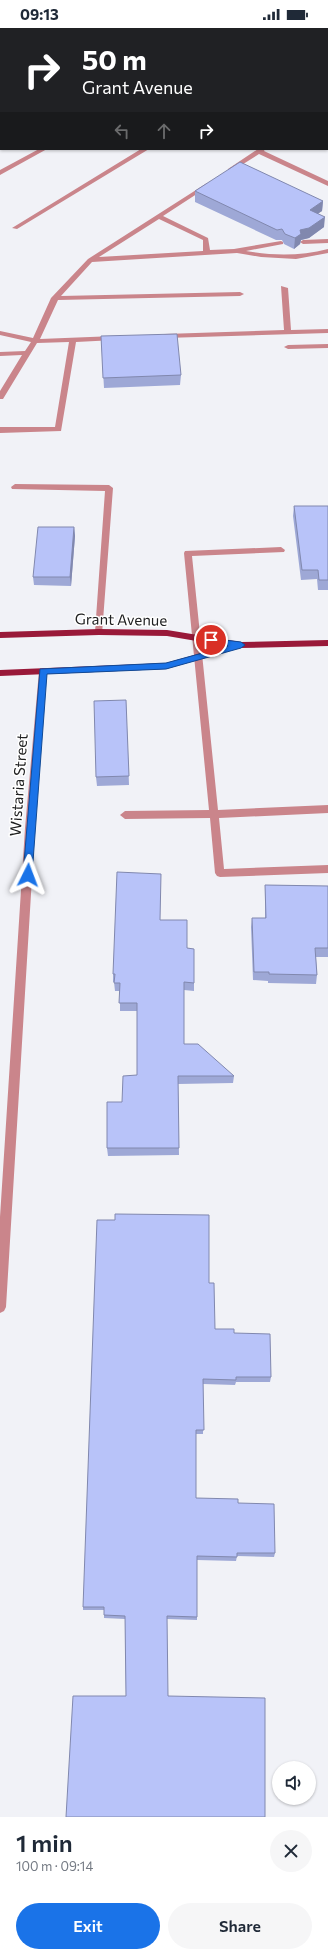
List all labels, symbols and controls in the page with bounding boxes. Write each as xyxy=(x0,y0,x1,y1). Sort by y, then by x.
text: 09:13 xyxy=(20,5,59,23)
text: 50 m xyxy=(82,42,147,76)
icon: right xyxy=(16,44,68,96)
text: Grant Avenue xyxy=(82,76,193,98)
icon: left xyxy=(111,120,133,142)
icon: ahead xyxy=(153,120,175,142)
icon: right xyxy=(195,120,217,142)
street label: Grant Avenue xyxy=(75,609,167,629)
pin xyxy=(194,623,228,657)
icon: arrive xyxy=(200,629,222,651)
street label: Wistaria Street xyxy=(5,733,31,837)
position arrow xyxy=(7,854,49,896)
map controls xyxy=(272,1761,316,1805)
button: sound xyxy=(272,1761,316,1805)
text: 1 min xyxy=(16,1828,73,1857)
button: close xyxy=(270,1830,312,1872)
text: 100 m · 09:14 xyxy=(16,1858,93,1874)
button: Exit xyxy=(16,1903,160,1949)
button: Share xyxy=(168,1903,312,1949)

